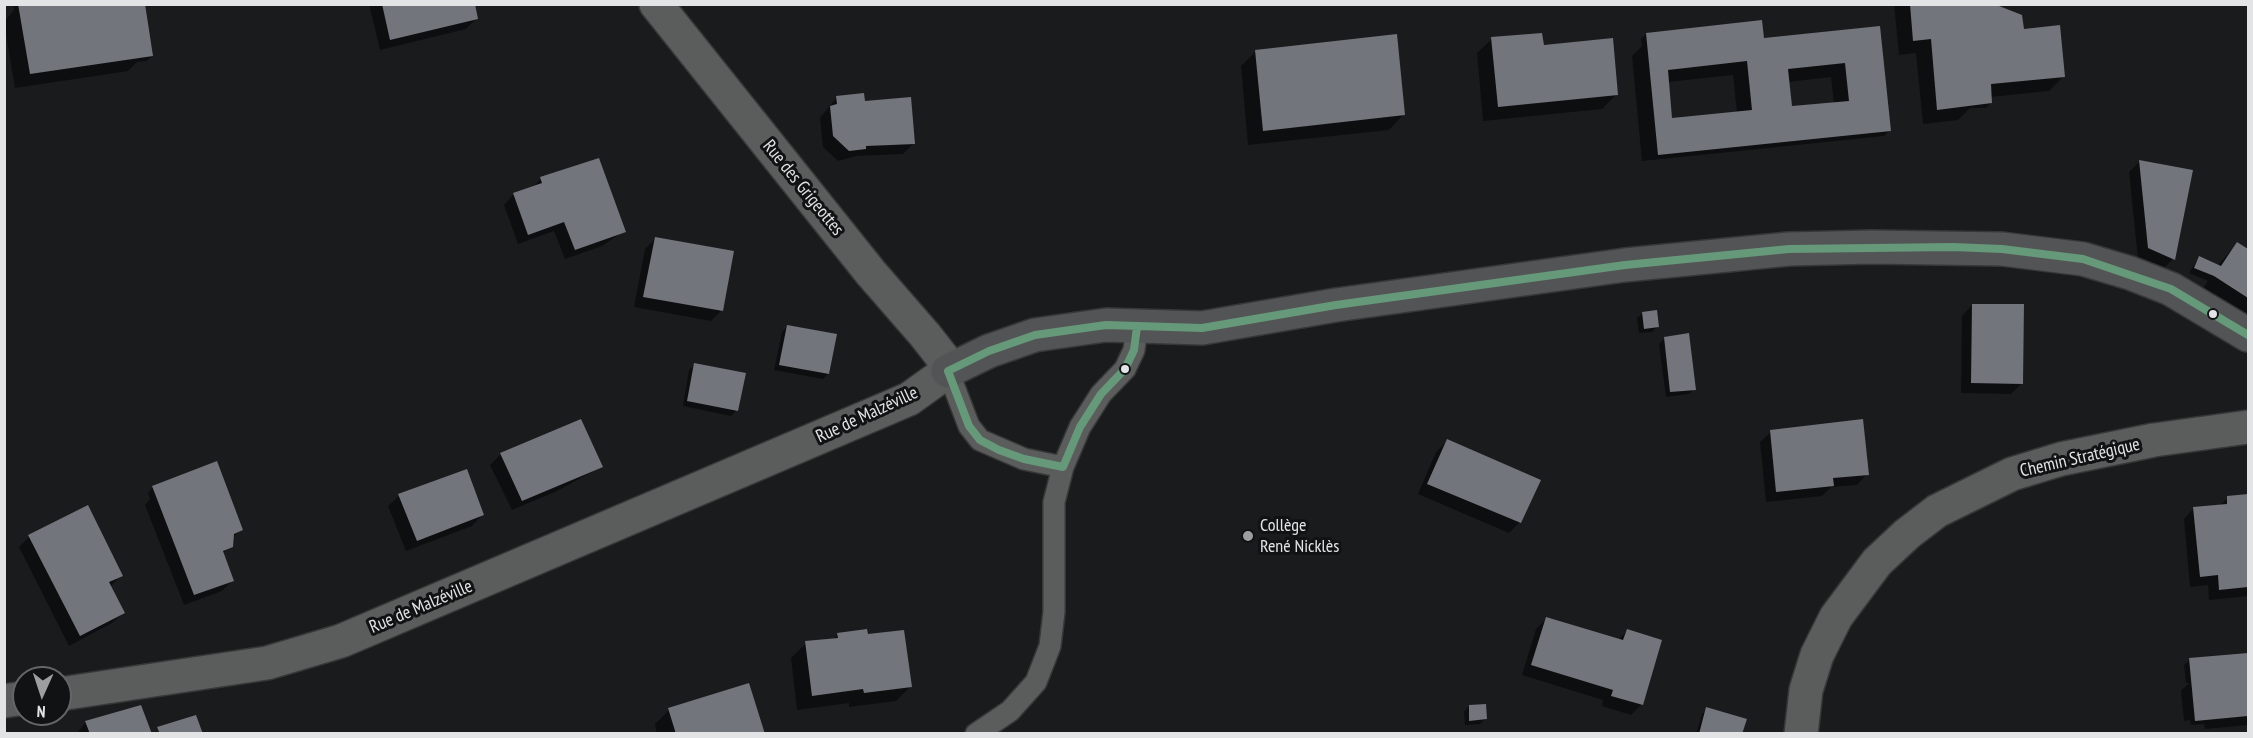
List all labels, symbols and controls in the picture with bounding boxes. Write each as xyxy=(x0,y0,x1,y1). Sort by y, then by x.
street label: Rue des Grigeottes xyxy=(758,136,848,240)
unlabelled marker xyxy=(2207,308,2219,320)
unlabelled marker xyxy=(1119,363,1131,375)
street label: Rue de Malzéville xyxy=(813,382,921,448)
street label: Chemin Stratégique xyxy=(2018,434,2142,482)
place label: Collège René Nicklès xyxy=(1260,515,1339,558)
marker: Collège René Nicklès xyxy=(1241,529,1255,543)
street label: Rue de Malzéville xyxy=(366,576,476,638)
north arrow xyxy=(12,666,72,726)
text: N xyxy=(36,702,46,722)

